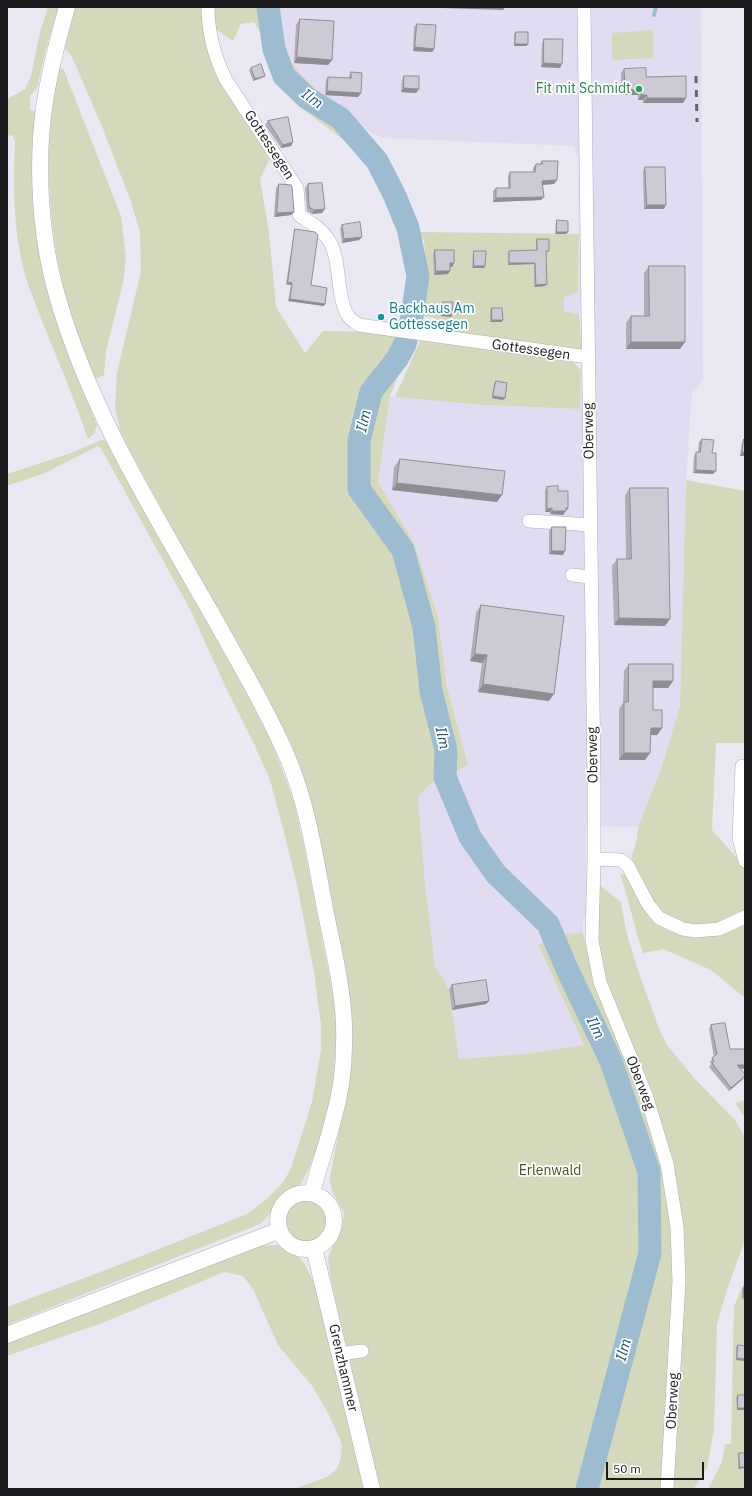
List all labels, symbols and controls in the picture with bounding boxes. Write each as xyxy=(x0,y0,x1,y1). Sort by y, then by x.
place label: Fit mit Schmidt xyxy=(536,81,631,97)
marker: Fit mit Schmidt xyxy=(634,84,644,94)
water label: Ilm xyxy=(298,85,326,113)
street label: Gottessegen xyxy=(240,107,298,183)
place label: Backhaus Am Gottessegen xyxy=(389,301,475,334)
marker: Backhaus Am Gottessegen xyxy=(376,312,386,322)
street label: Gottessegen xyxy=(491,336,571,364)
street label: Oberweg xyxy=(580,403,598,459)
water label: Ilm xyxy=(353,408,375,434)
water label: Ilm xyxy=(431,725,453,751)
street label: Oberweg xyxy=(584,727,602,783)
water label: Ilm xyxy=(582,1014,608,1042)
street label: Oberweg xyxy=(622,1054,658,1112)
park label: Erlenwald xyxy=(519,1163,581,1179)
street label: Grenzhammer xyxy=(325,1322,361,1414)
water label: Ilm xyxy=(612,1337,636,1363)
street label: Oberweg xyxy=(663,1372,683,1430)
scale bar xyxy=(608,1454,706,1480)
text: 50 m xyxy=(613,1461,641,1476)

